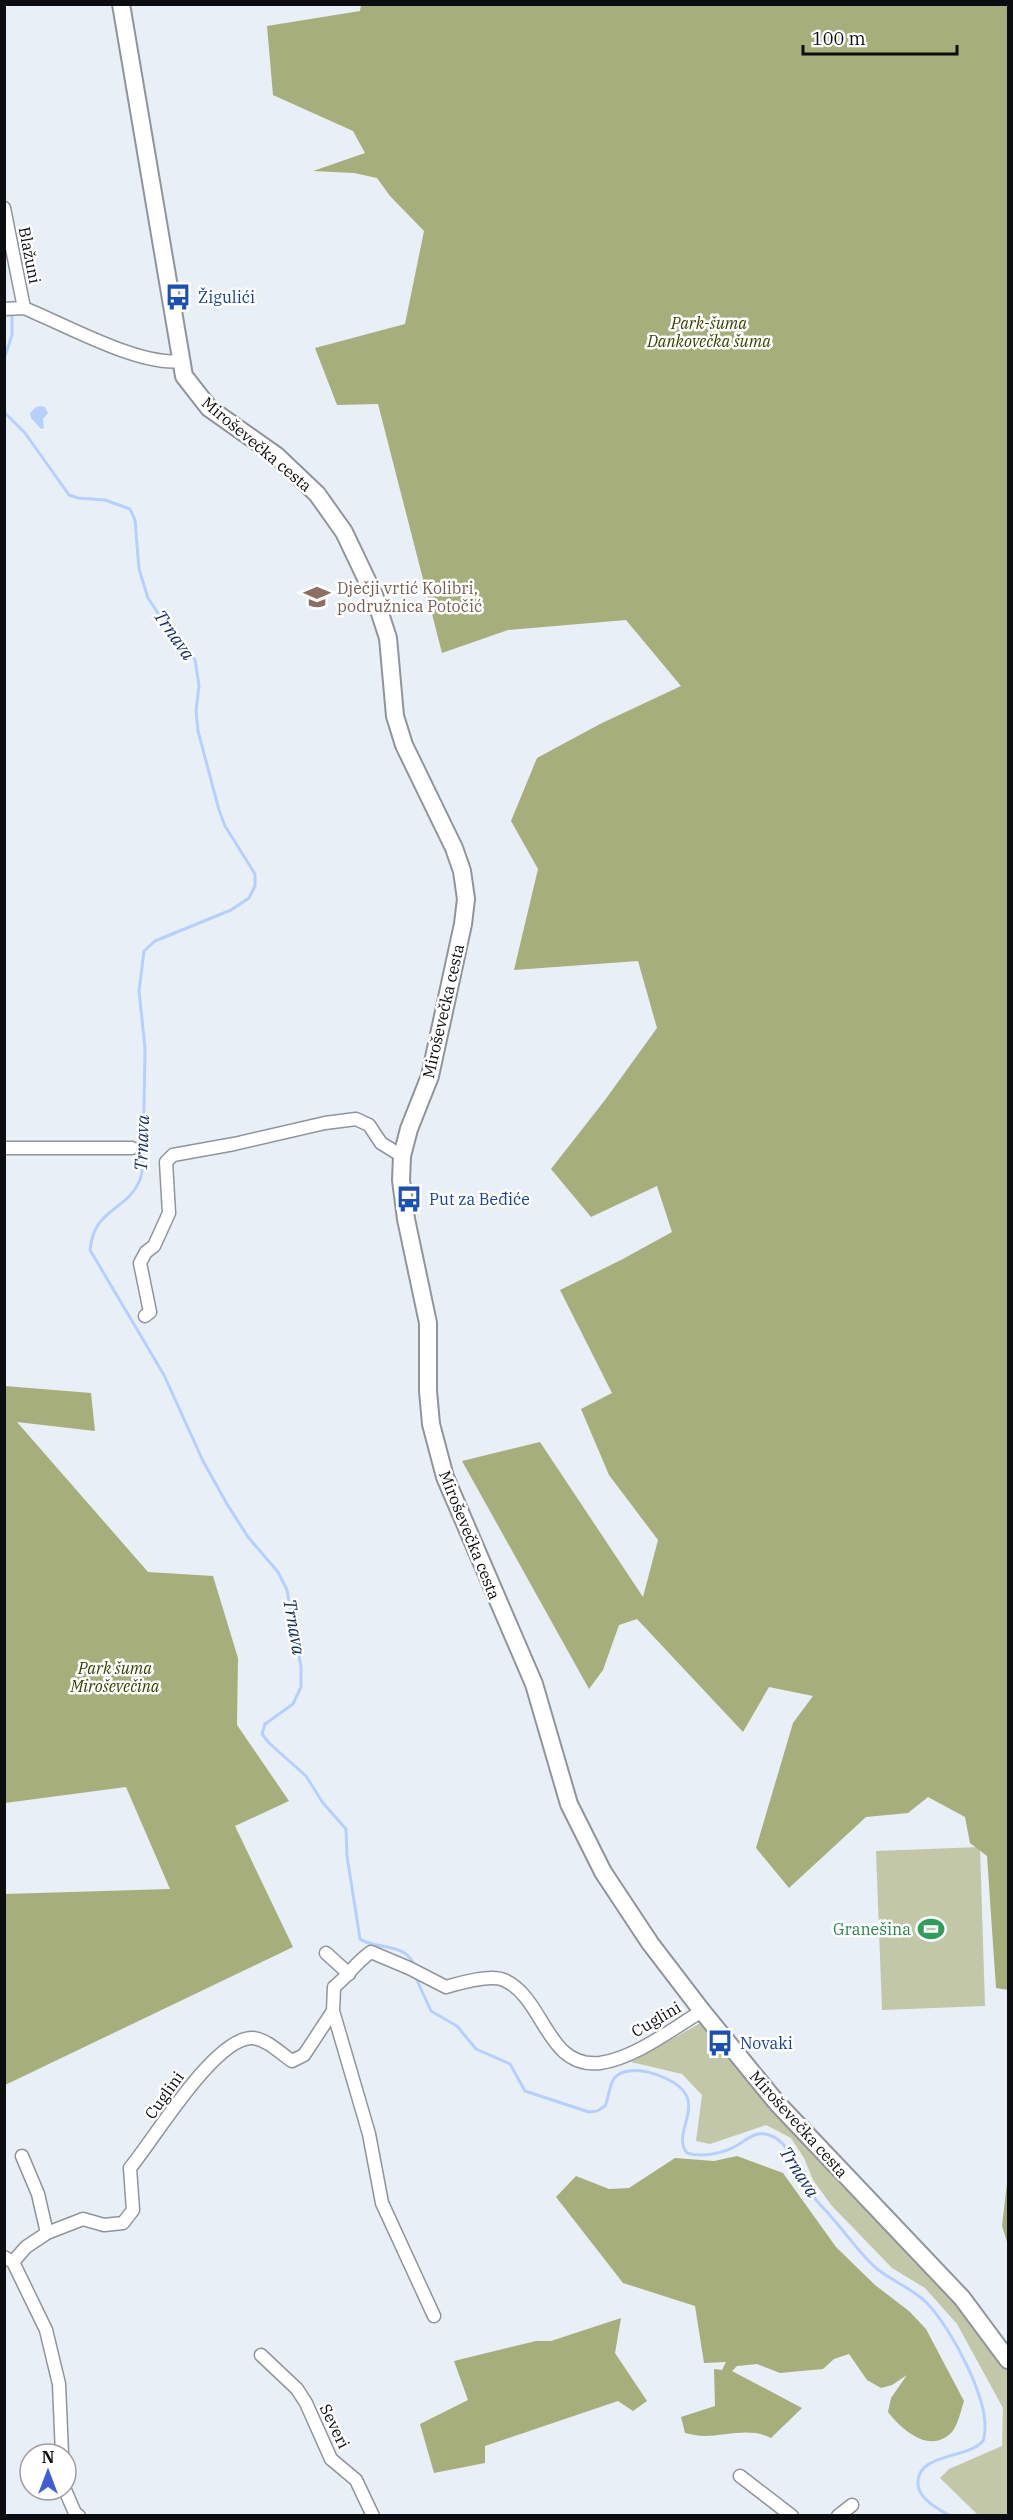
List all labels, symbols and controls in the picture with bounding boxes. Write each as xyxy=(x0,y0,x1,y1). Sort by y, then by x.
scale bar xyxy=(803,18,958,56)
text: 100 m xyxy=(812,27,866,50)
street label: Blažuni xyxy=(15,225,45,285)
bus stop icon: Žigulići xyxy=(163,282,193,312)
place label: Žigulići xyxy=(198,287,255,307)
park label: Park-šuma Dankovečka šuma xyxy=(646,313,771,351)
street label: Miroševečka cesta xyxy=(198,392,316,496)
place label: Dječji vrtić Kolibri, podružnica Potočić xyxy=(337,578,482,616)
school or university icon: Dječji vrtić Kolibri, podružnica Potočić xyxy=(302,582,332,612)
water label: Trnava xyxy=(149,605,200,665)
street label: Miroševečka cesta xyxy=(418,942,468,1080)
water label: Trnava xyxy=(129,1114,154,1172)
bus stop icon: Put za Beđiće xyxy=(394,1184,424,1214)
place label: Put za Beđiće xyxy=(429,1189,530,1209)
street label: Miroševečka cesta xyxy=(435,1468,505,1603)
water label: Trnava xyxy=(278,1597,311,1657)
park label: Park šuma Miroševečina xyxy=(69,1658,160,1696)
sports icon: Granešina xyxy=(916,1914,946,1944)
place label: Granešina xyxy=(833,1919,911,1939)
street label: Cuglini xyxy=(628,1997,684,2041)
bus stop icon: Novaki xyxy=(705,2028,735,2058)
place label: Novaki xyxy=(740,2033,793,2053)
street label: Miroševečka cesta xyxy=(746,2066,853,2182)
street label: Cuglini xyxy=(140,2067,188,2123)
water label: Trnava xyxy=(774,2142,825,2202)
street label: Severi xyxy=(316,2400,354,2452)
north arrow xyxy=(18,2442,78,2502)
text: N xyxy=(42,2447,54,2467)

